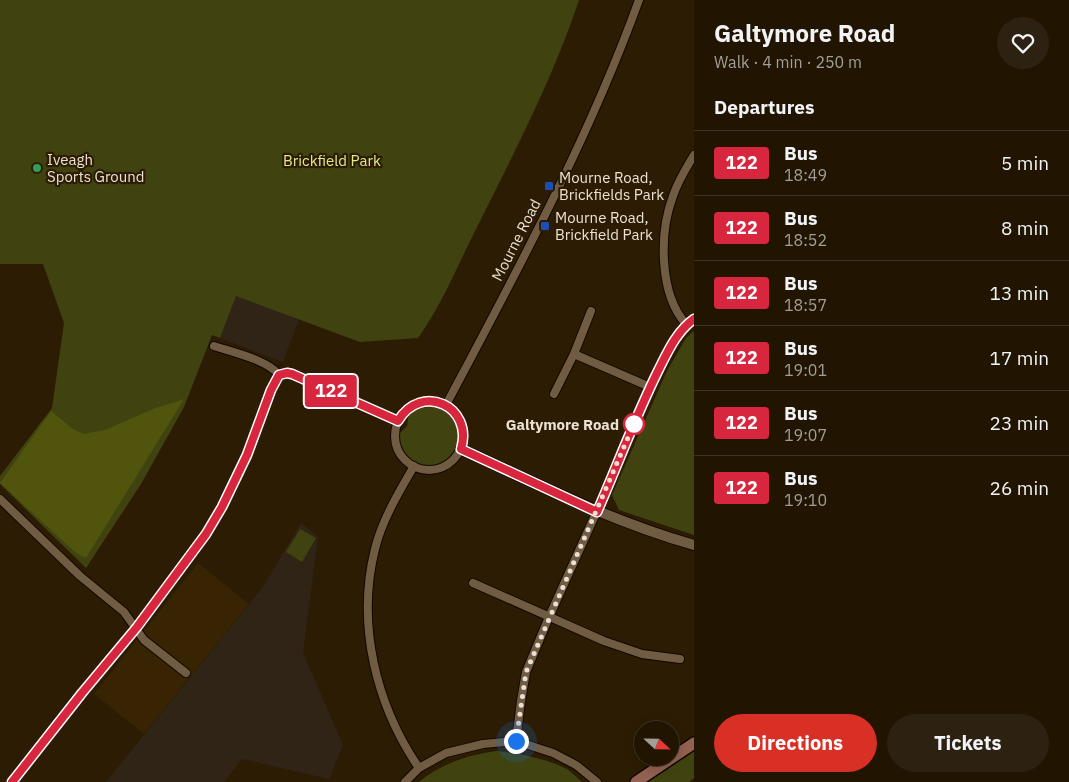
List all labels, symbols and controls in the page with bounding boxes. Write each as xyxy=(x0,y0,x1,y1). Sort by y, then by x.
text: Galtymore Road xyxy=(714,17,895,49)
button: heart xyxy=(997,17,1049,69)
text: Walk · 4 min · 250 m xyxy=(714,52,862,72)
text: Departures xyxy=(714,95,814,119)
text: Bus xyxy=(784,141,818,165)
place label: Iveagh Sports Ground xyxy=(47,150,145,186)
park label: Brickfield Park xyxy=(283,151,381,170)
text: 122 xyxy=(725,151,758,174)
text: 5 min xyxy=(1001,151,1049,175)
marker: Iveagh Sports Ground xyxy=(31,162,43,174)
text: 18:49 xyxy=(784,165,827,185)
place label: Mourne Road, Brickfields Park xyxy=(559,168,664,204)
marker: Mourne Road, Brickfields Park xyxy=(543,180,555,192)
street label: Mourne Road xyxy=(487,196,545,284)
text: Bus xyxy=(784,206,818,230)
place label: Mourne Road, Brickfield Park xyxy=(555,208,653,244)
text: 122 xyxy=(725,216,758,239)
text: 8 min xyxy=(1001,216,1049,240)
marker: Mourne Road, Brickfield Park xyxy=(539,220,551,232)
text: 18:52 xyxy=(784,230,827,250)
text: Bus xyxy=(784,271,818,295)
text: 122 xyxy=(725,281,758,304)
text: 13 min xyxy=(990,281,1049,305)
text: 18:57 xyxy=(784,295,827,315)
text: Bus xyxy=(784,336,818,360)
text: 122 xyxy=(725,346,758,369)
text: 17 min xyxy=(990,346,1049,370)
text: 19:01 xyxy=(784,360,827,380)
line badge: 122 xyxy=(302,375,360,407)
text: 122 xyxy=(315,379,347,402)
text: Bus xyxy=(784,401,818,425)
text: 122 xyxy=(725,411,758,434)
text: 23 min xyxy=(990,411,1049,435)
marker: Galtymore Road xyxy=(623,413,645,435)
place label: Galtymore Road xyxy=(506,415,619,434)
text: 19:07 xyxy=(784,425,827,445)
text: Bus xyxy=(784,466,818,490)
text: 122 xyxy=(725,476,758,499)
text: 26 min xyxy=(990,476,1049,500)
text: 19:10 xyxy=(784,490,827,510)
button: Directions xyxy=(714,714,877,772)
button: Tickets xyxy=(887,714,1049,772)
north arrow xyxy=(634,721,679,766)
map controls xyxy=(634,721,679,766)
your location xyxy=(504,729,529,754)

